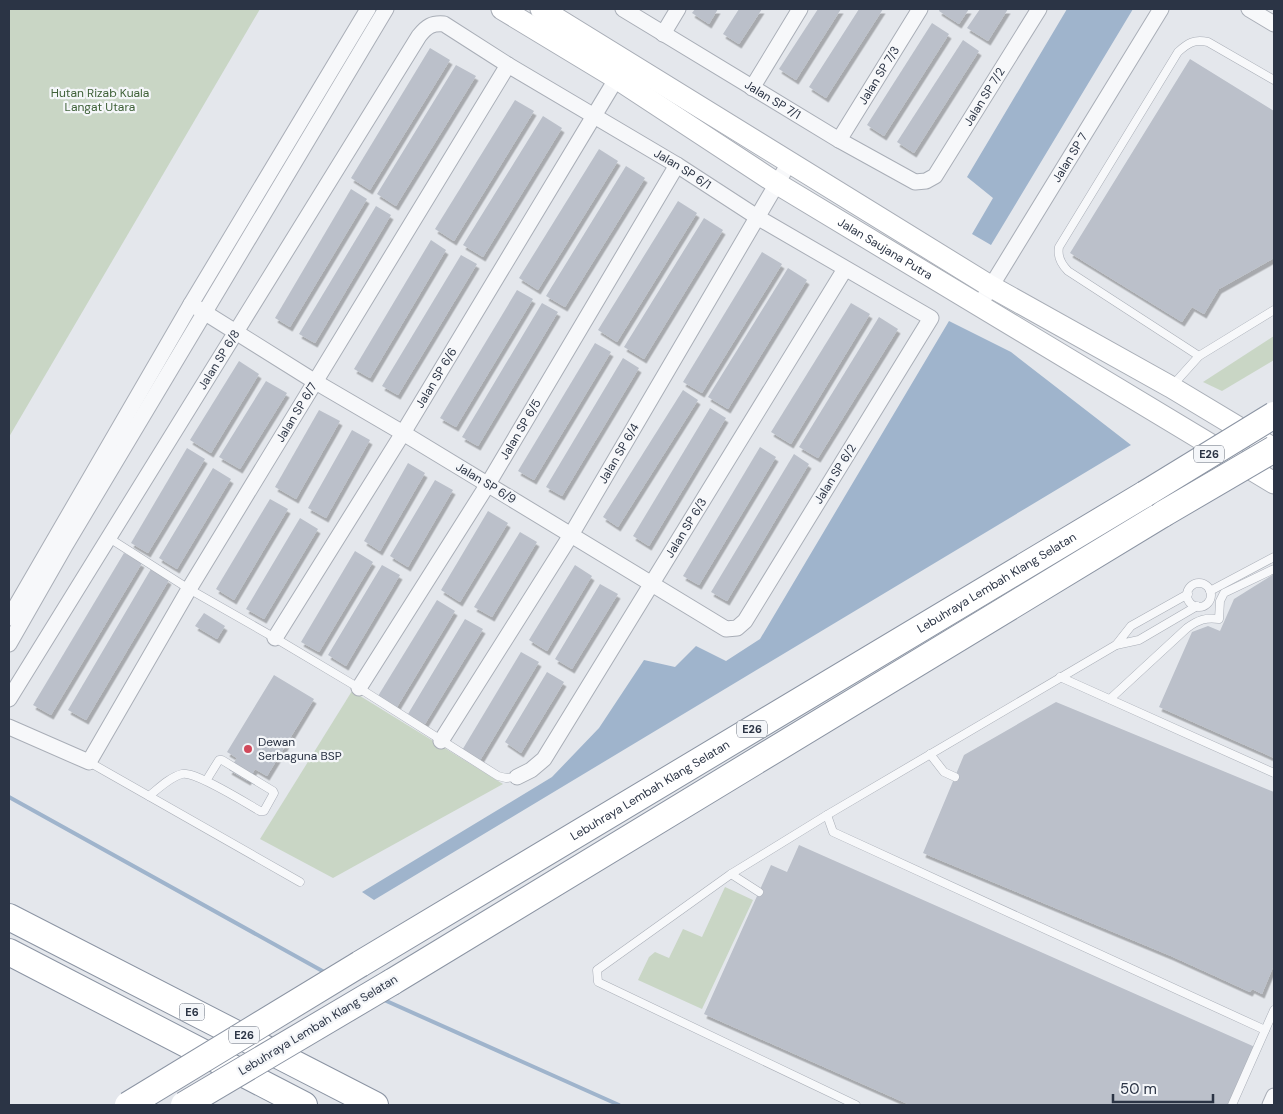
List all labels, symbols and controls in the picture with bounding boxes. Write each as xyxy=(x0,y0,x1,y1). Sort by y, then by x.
street label: Jalan SP 7/3 xyxy=(855,43,903,108)
street label: Jalan SP 7/2 xyxy=(960,65,1009,129)
street label: Jalan SP 7/1 xyxy=(742,77,804,123)
park label: Hutan Rizab Kuala Langat Utara xyxy=(51,85,149,115)
street label: Jalan SP 7 xyxy=(1049,130,1091,185)
street label: Jalan SP 6/1 xyxy=(651,145,714,193)
street label: Jalan Saujana Putra xyxy=(835,214,935,283)
street label: Jalan SP 6/8 xyxy=(194,327,243,393)
street label: Jalan SP 6/6 xyxy=(412,345,461,411)
street label: Jalan SP 6/7 xyxy=(272,379,321,445)
street label: Jalan SP 6/5 xyxy=(496,396,545,462)
street label: Jalan SP 6/4 xyxy=(595,420,643,487)
street label: Jalan SP 6/2 xyxy=(810,441,860,507)
road number: E26 xyxy=(1194,446,1224,462)
street label: Jalan SP 6/9 xyxy=(453,459,519,507)
street label: Jalan SP 6/3 xyxy=(662,495,710,561)
street label: Lebuhraya Lembah Klang Selatan xyxy=(914,529,1079,637)
road number: E26 xyxy=(737,721,767,738)
place label: Dewan Serbaguna BSP xyxy=(258,734,342,764)
street label: Lebuhraya Lembah Klang Selatan xyxy=(567,736,733,844)
marker: Dewan Serbaguna BSP xyxy=(242,743,254,755)
street label: Lebuhraya Lembah Klang Selatan xyxy=(236,971,400,1079)
road number: E6 xyxy=(180,1004,204,1020)
road number: E26 xyxy=(229,1026,259,1044)
scale bar xyxy=(1113,1072,1213,1104)
text: 50 m xyxy=(1120,1079,1157,1099)

